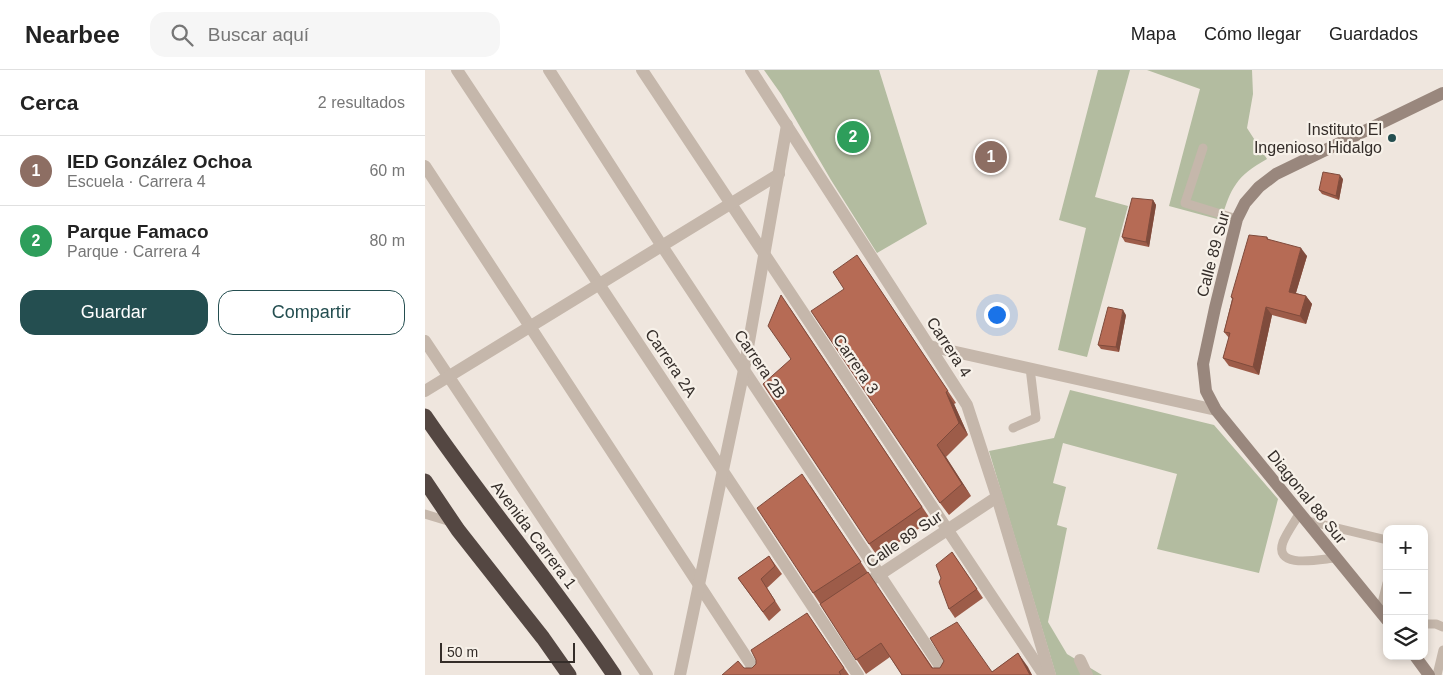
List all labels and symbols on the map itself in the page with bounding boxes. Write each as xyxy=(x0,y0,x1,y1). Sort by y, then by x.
pin: 2 xyxy=(837,118,869,156)
place label: Instituto El Ingenioso Hidalgo xyxy=(1254,121,1382,156)
marker: Instituto El Ingenioso Hidalgo xyxy=(1386,132,1398,144)
pin: 1 xyxy=(975,138,1007,176)
street label: Calle 89 Sur xyxy=(1193,209,1233,299)
your location xyxy=(984,302,1010,328)
street label: Carrera 4 xyxy=(923,314,975,380)
street label: Carrera 2A xyxy=(642,326,700,400)
street label: Carrera 2B xyxy=(731,327,789,401)
street label: Carrera 3 xyxy=(830,331,882,397)
street label: Diagonal 88 Sur xyxy=(1264,447,1350,547)
street label: Avenida Carrera 1 xyxy=(488,478,580,592)
street label: Calle 89 Sur xyxy=(863,507,946,571)
scale bar xyxy=(440,640,575,663)

